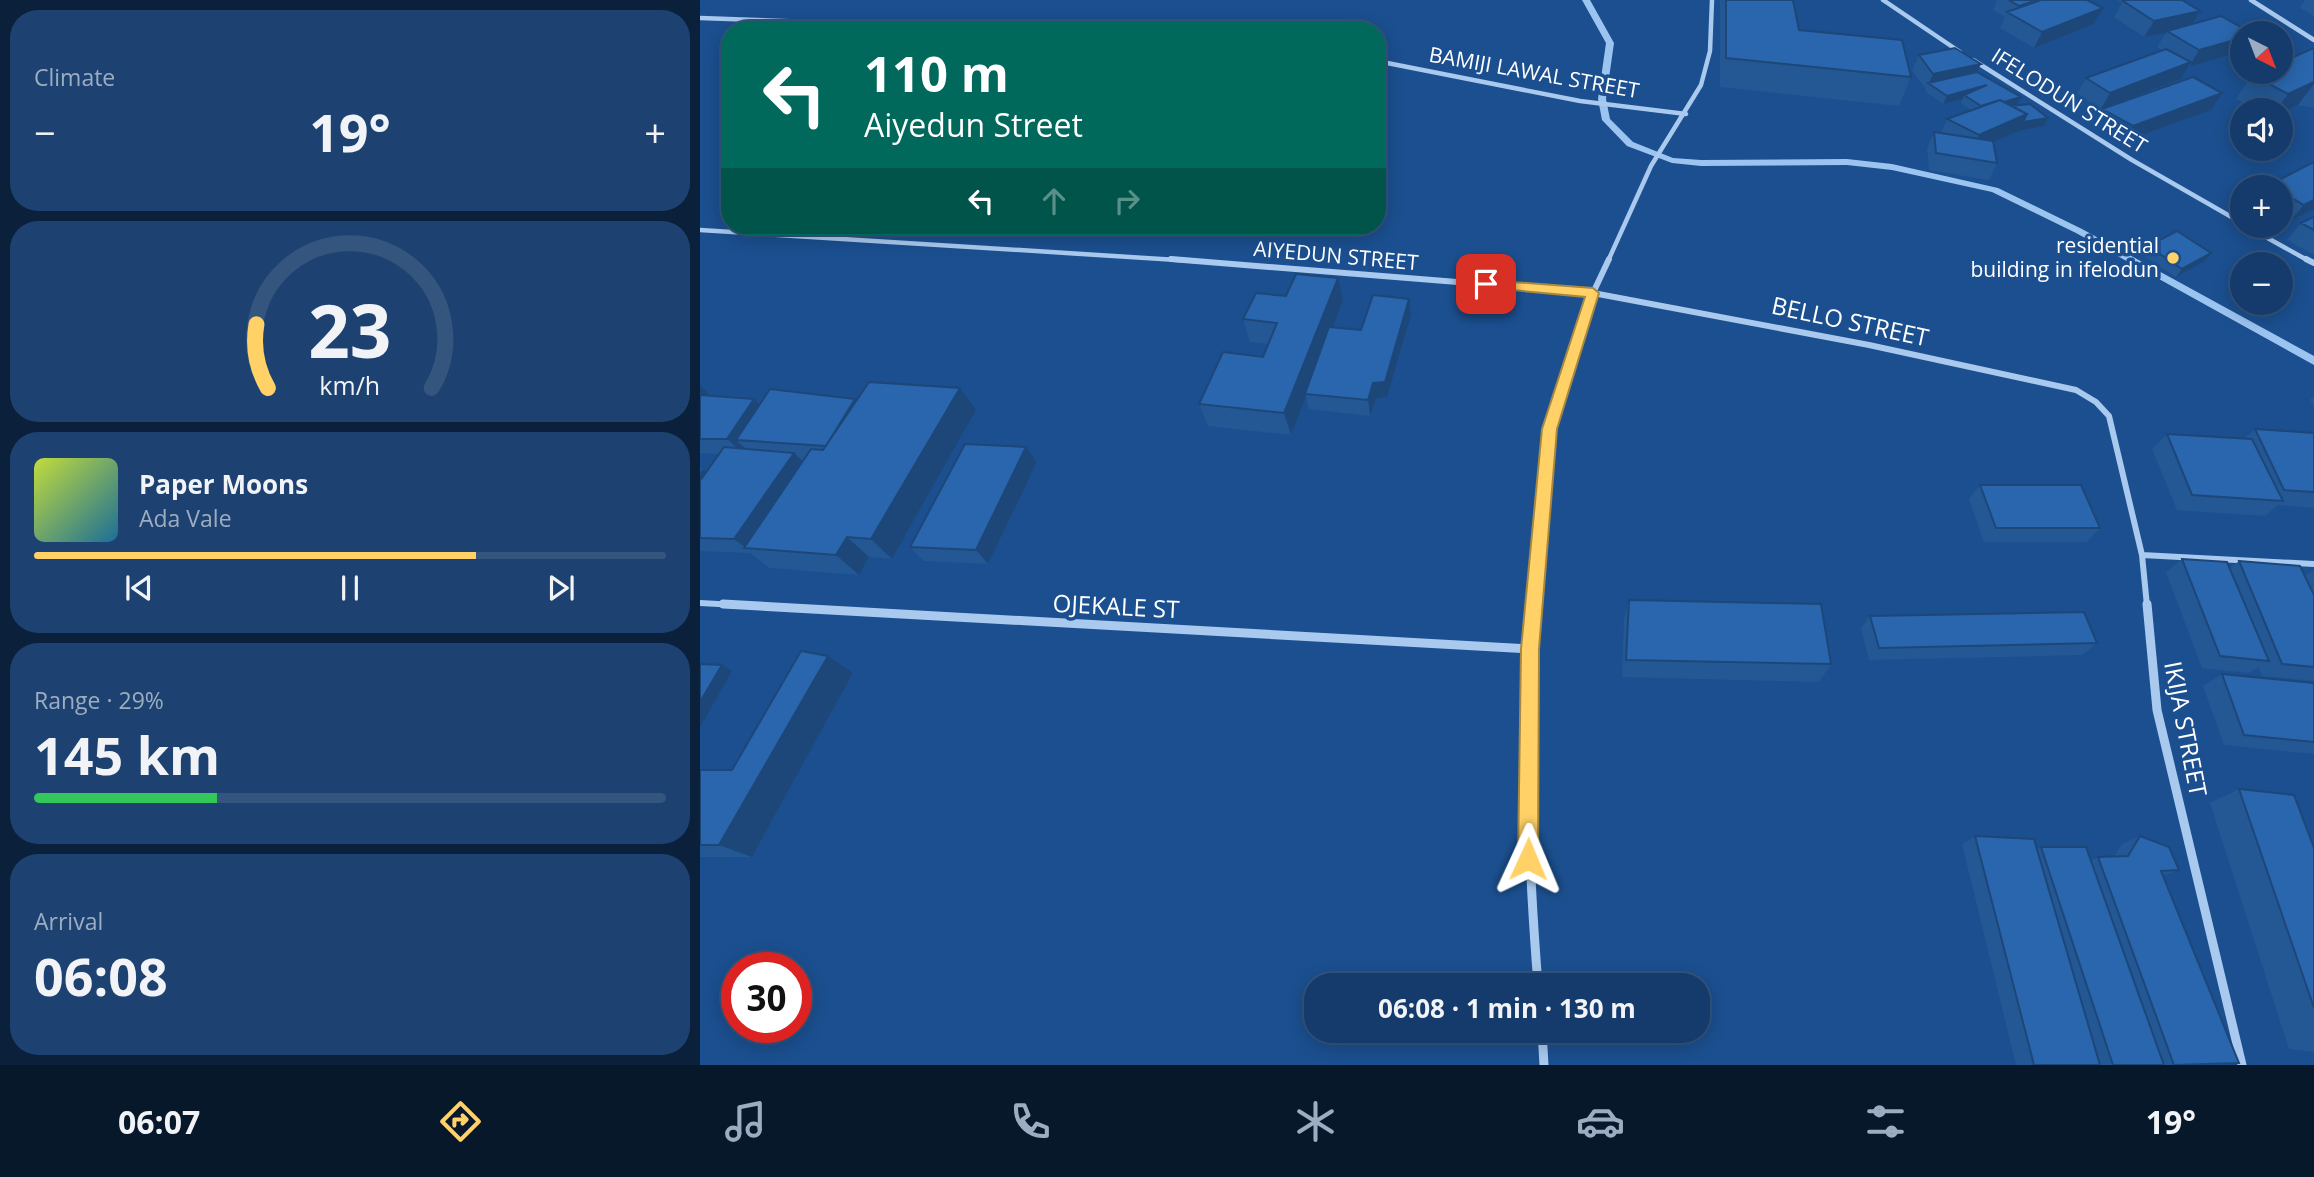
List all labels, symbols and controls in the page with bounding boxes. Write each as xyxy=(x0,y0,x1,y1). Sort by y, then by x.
north arrow xyxy=(2230,21,2292,84)
map controls xyxy=(2230,21,2293,315)
text: 110 m xyxy=(864,40,1009,106)
street label: BAMIJI LAWAL STREET xyxy=(1427,40,1642,104)
street label: IFELODUN STREET xyxy=(1986,41,2153,160)
icon: left xyxy=(749,49,840,140)
text: Climate xyxy=(34,61,115,93)
text: 19° xyxy=(309,96,391,167)
button: sound xyxy=(2230,98,2293,161)
text: Aiyedun Street xyxy=(864,103,1083,146)
text: − xyxy=(34,106,56,158)
text: + xyxy=(644,106,666,158)
button: + xyxy=(2230,175,2293,238)
icon: left xyxy=(962,182,1000,220)
icon: ahead xyxy=(1035,182,1073,220)
icon: right xyxy=(1108,182,1146,220)
place label: residential building in ifelodun xyxy=(1970,231,2159,283)
street label: AIYEDUN STREET xyxy=(1253,234,1420,276)
marker: residential building in ifelodun xyxy=(2165,250,2181,266)
button: − xyxy=(2230,252,2293,315)
pin xyxy=(1456,254,1516,314)
icon: arrive xyxy=(1467,265,1505,303)
text: 23 xyxy=(308,280,392,379)
street label: BELLO STREET xyxy=(1769,288,1932,353)
text: km/h xyxy=(320,367,380,401)
text: Paper Moons xyxy=(139,466,308,502)
text: Ada Vale xyxy=(139,502,232,534)
icon: previous xyxy=(120,569,158,607)
icon: pause xyxy=(331,569,369,607)
icon: next xyxy=(542,569,580,607)
street label: OJEKALE ST xyxy=(1052,586,1180,625)
street label: IKIJA STREET xyxy=(2157,658,2216,799)
text: Range · 29% xyxy=(34,684,164,716)
text: 145 km xyxy=(34,719,220,790)
position arrow xyxy=(1491,822,1565,896)
text: Arrival xyxy=(34,905,103,937)
text: 06:08 xyxy=(34,940,168,1011)
speed limit sign: 30 xyxy=(721,952,812,1043)
text: 06:08 · 1 min · 130 m xyxy=(1378,990,1636,1026)
icon: directions xyxy=(436,1097,485,1146)
icon: music xyxy=(721,1097,770,1146)
icon: phone xyxy=(1006,1097,1055,1146)
icon: climate xyxy=(1291,1097,1340,1146)
icon: car xyxy=(1576,1097,1625,1146)
icon: filters xyxy=(1861,1097,1910,1146)
text: 06:07 xyxy=(118,1100,200,1143)
text: 19° xyxy=(2146,1100,2196,1143)

